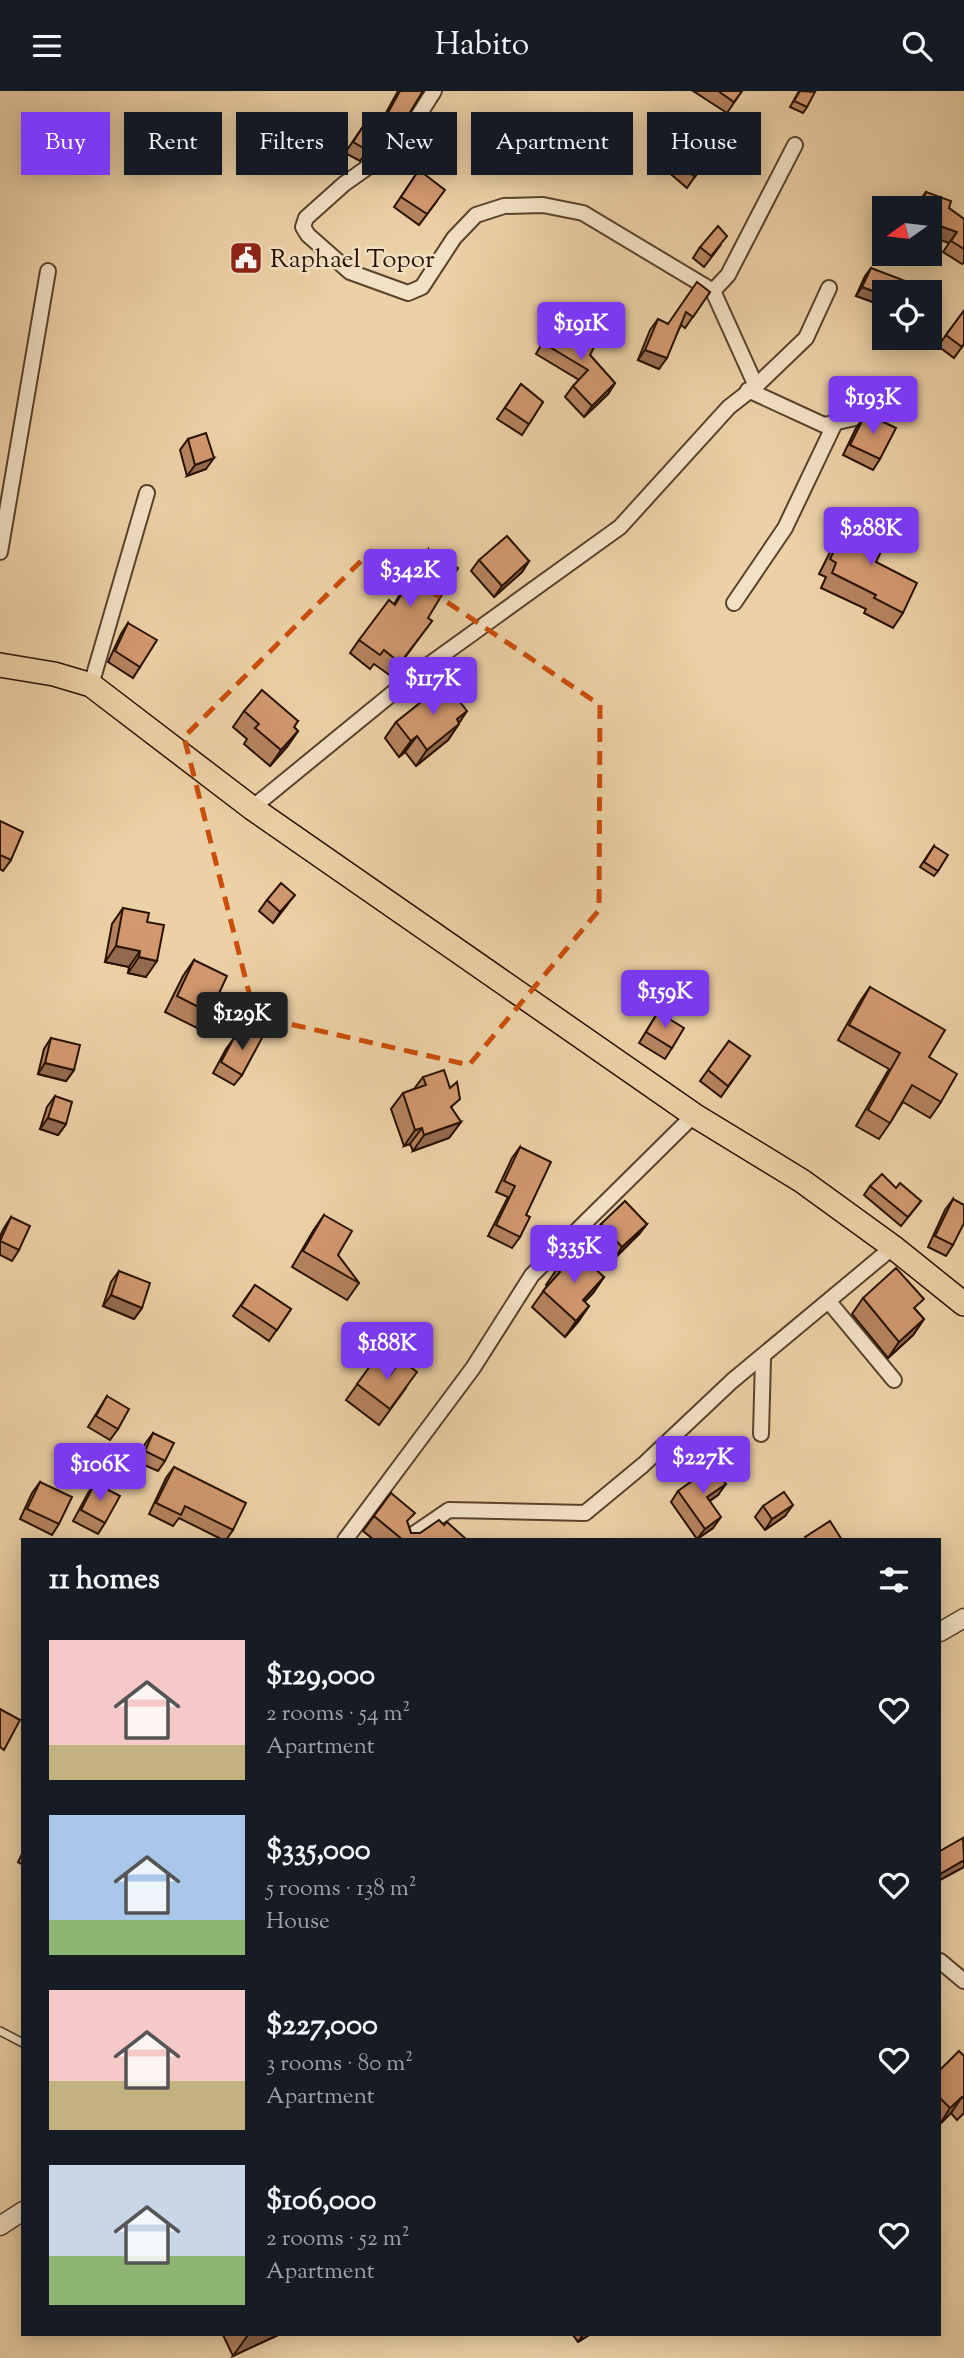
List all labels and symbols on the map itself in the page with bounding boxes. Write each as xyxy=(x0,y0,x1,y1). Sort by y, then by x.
north arrow xyxy=(872,196,942,266)
public building icon: Raphael Topor xyxy=(227,239,265,277)
place label: Raphael Topor xyxy=(270,242,435,279)
pin: $191K xyxy=(532,303,630,362)
pin: $193K xyxy=(824,377,922,436)
pin: $288K xyxy=(822,507,920,567)
pin: $342K xyxy=(361,549,459,609)
pin: $117K xyxy=(384,657,482,717)
pin: $159K xyxy=(616,971,714,1030)
pin: $129K xyxy=(193,993,291,1052)
pin: $335K xyxy=(525,1225,623,1285)
pin: $188K xyxy=(338,1323,436,1382)
pin: $227K xyxy=(654,1437,752,1496)
pin: $106K xyxy=(51,1443,149,1503)

